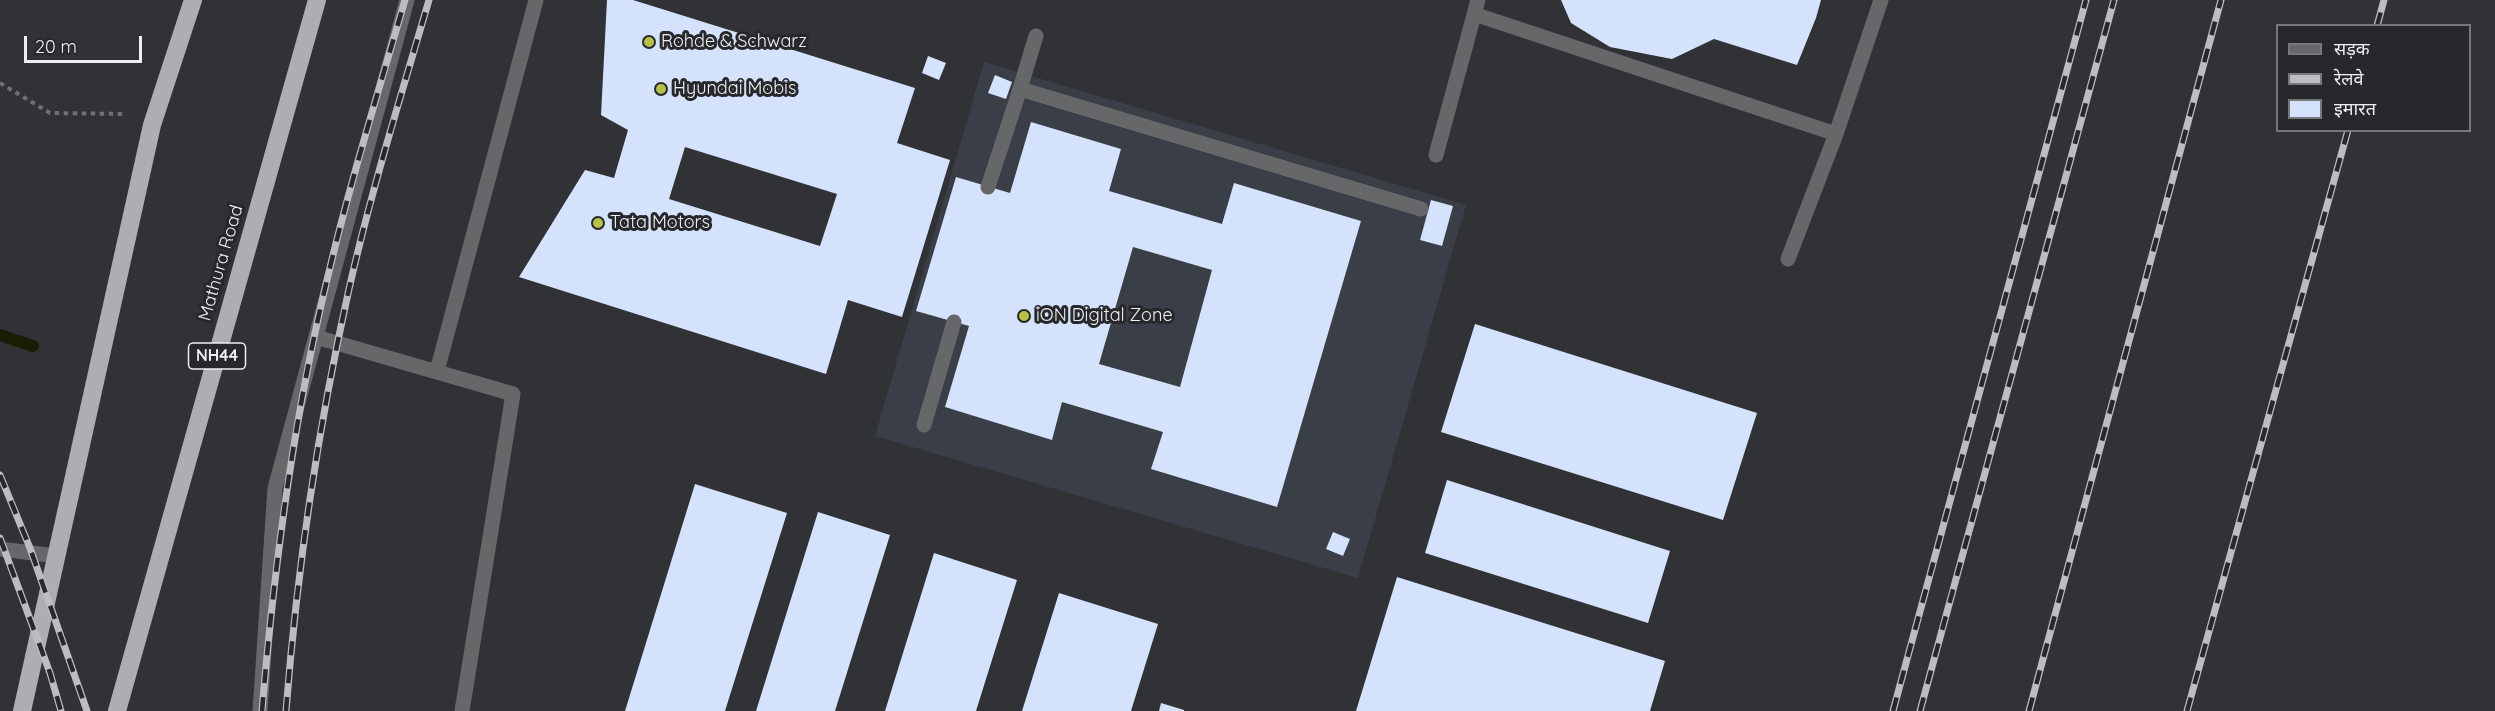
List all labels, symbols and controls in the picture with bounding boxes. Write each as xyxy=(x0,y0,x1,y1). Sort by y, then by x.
scale bar xyxy=(27,24,146,62)
legend xyxy=(2276,24,2471,132)
place label: Rohde & Schwarz xyxy=(661,31,807,53)
text: 20 m xyxy=(35,35,77,58)
marker: Rohde & Schwarz xyxy=(642,35,656,49)
text: सड़क xyxy=(2334,37,2370,60)
text: रेलवे xyxy=(2334,67,2364,90)
place label: Hyundai Mobis xyxy=(673,78,796,100)
marker: Hyundai Mobis xyxy=(654,82,668,96)
text: इमारत xyxy=(2334,97,2376,120)
street label: Mathura Road xyxy=(194,203,248,323)
place label: Tata Motors xyxy=(610,212,710,234)
marker: Tata Motors xyxy=(591,216,605,230)
place label: iON Digital Zone xyxy=(1036,305,1173,327)
marker: iON Digital Zone xyxy=(1017,309,1031,323)
road number: NH44 xyxy=(188,343,246,369)

